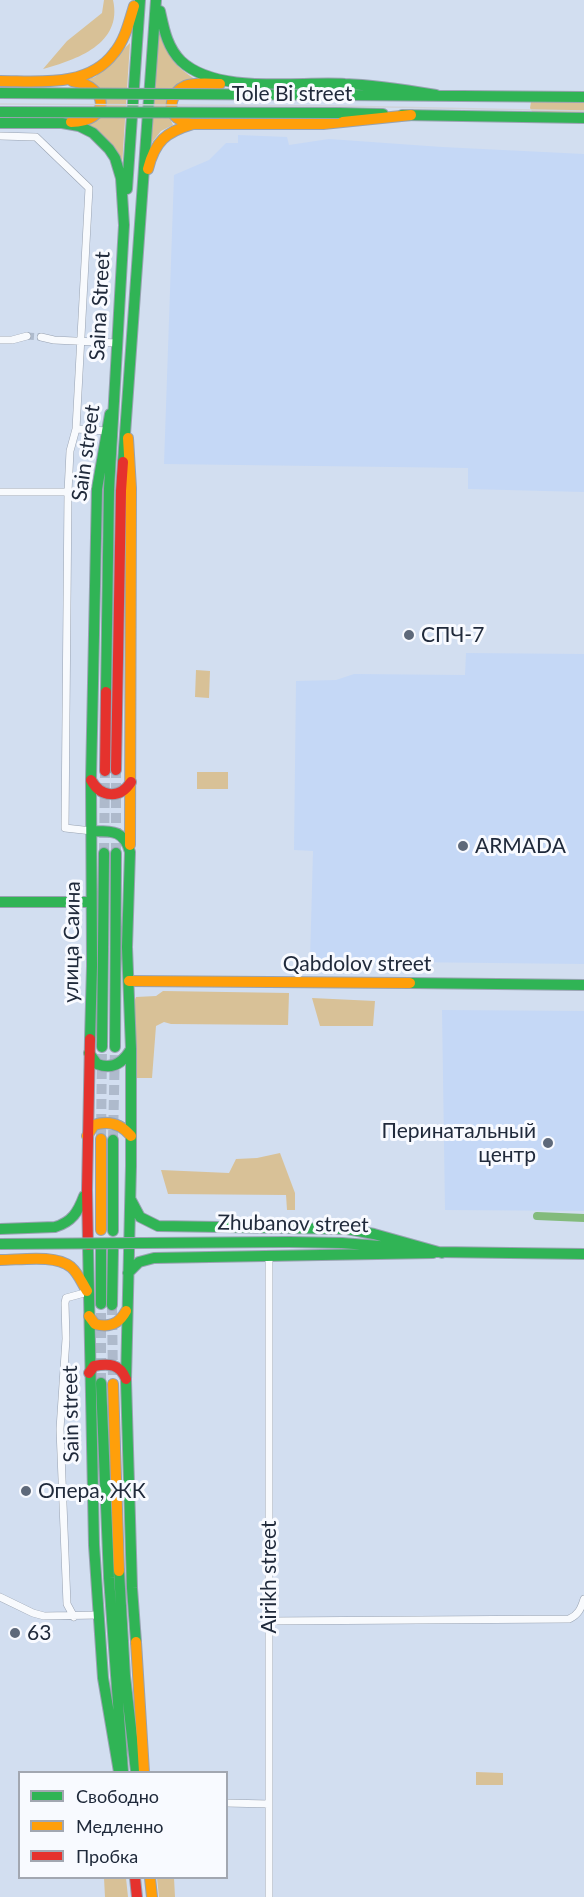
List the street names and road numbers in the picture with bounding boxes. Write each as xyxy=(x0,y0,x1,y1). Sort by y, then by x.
street label: Tole Bi street xyxy=(232,81,352,107)
street label: Saina Street xyxy=(85,251,115,361)
street label: Sain street xyxy=(67,403,105,503)
street label: улица Саина xyxy=(58,881,86,1003)
street label: Qabdolov street xyxy=(283,951,431,977)
street label: Zhubanov street xyxy=(217,1210,369,1238)
street label: Sain street xyxy=(58,1365,84,1463)
street label: Airikh street xyxy=(256,1520,282,1634)

